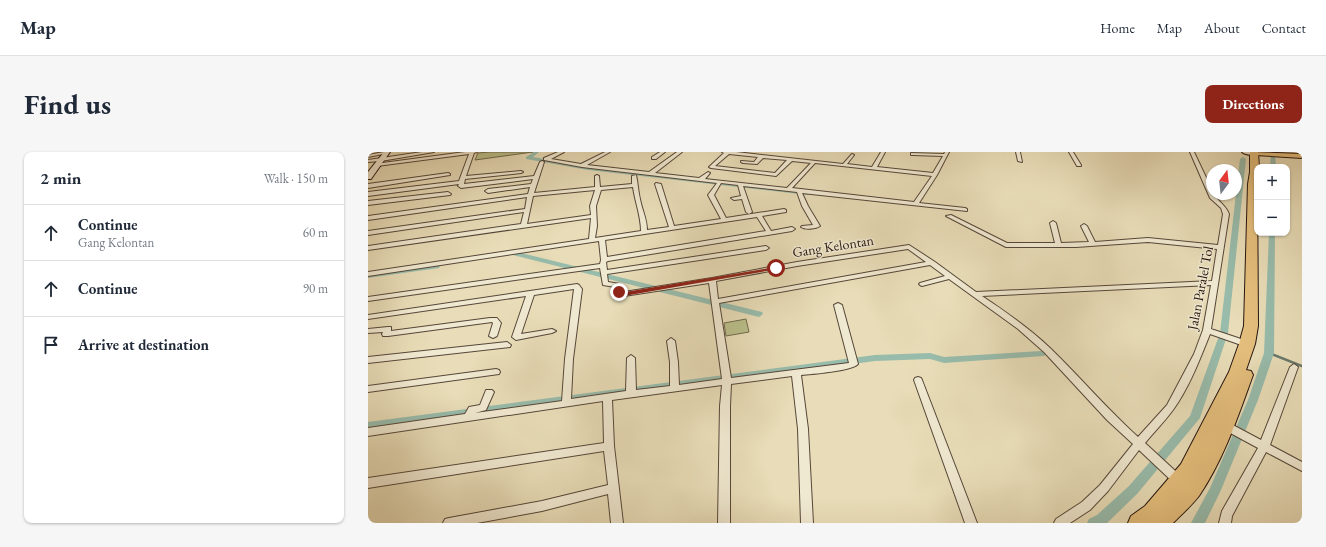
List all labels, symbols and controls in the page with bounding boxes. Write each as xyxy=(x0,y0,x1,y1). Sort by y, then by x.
text: Map xyxy=(20,15,56,40)
text: Home xyxy=(1100,19,1135,37)
text: Map xyxy=(1157,19,1182,37)
text: About xyxy=(1204,19,1240,37)
text: Contact xyxy=(1262,19,1306,37)
button: Directions xyxy=(1205,85,1302,123)
text: Find us xyxy=(24,86,111,122)
north arrow xyxy=(1206,164,1242,200)
map controls xyxy=(1254,164,1290,236)
button: + xyxy=(1254,164,1290,200)
text: 2 min xyxy=(40,167,81,189)
text: Walk · 150 m xyxy=(264,170,328,187)
button: − xyxy=(1254,200,1290,236)
text: Continue xyxy=(78,215,138,234)
icon: ahead xyxy=(40,222,62,244)
text: 60 m xyxy=(303,224,328,241)
street label: Gang Kelontan xyxy=(791,231,876,261)
text: Gang Kelontan xyxy=(78,234,154,251)
street label: Jalan Paralel Tol xyxy=(1183,244,1217,333)
route start xyxy=(767,259,785,277)
icon: ahead xyxy=(40,278,62,300)
text: Continue xyxy=(78,279,138,298)
text: 90 m xyxy=(303,280,328,297)
route end xyxy=(610,283,628,301)
icon: arrive xyxy=(40,334,62,356)
text: Arrive at destination xyxy=(78,335,209,354)

